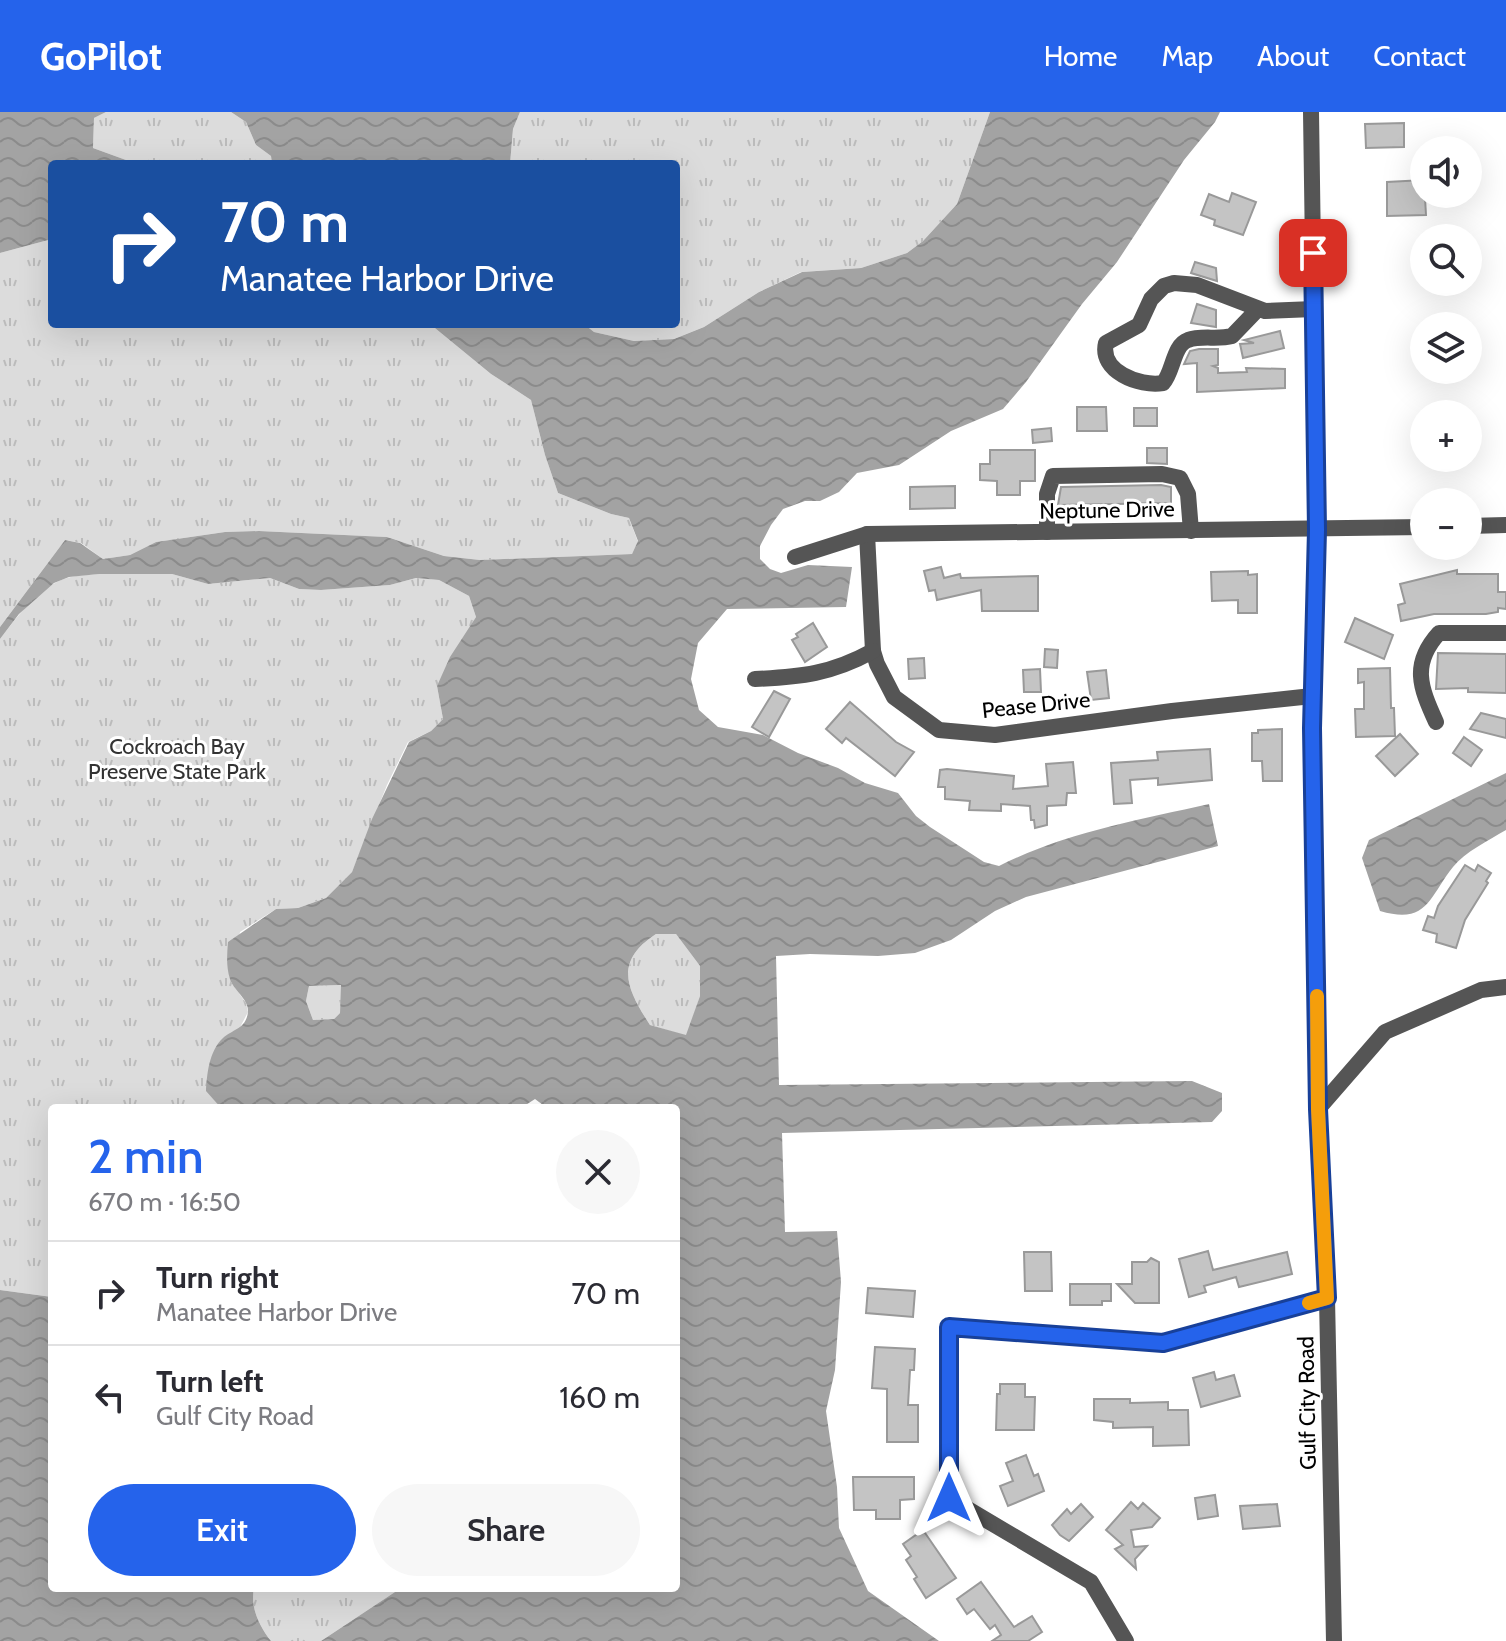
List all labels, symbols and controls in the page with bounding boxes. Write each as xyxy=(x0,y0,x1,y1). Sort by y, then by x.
text: GoPilot xyxy=(40,33,162,80)
text: Home xyxy=(1044,39,1117,73)
text: Map xyxy=(1161,39,1213,73)
text: About xyxy=(1257,39,1329,73)
text: Contact xyxy=(1373,39,1466,73)
map controls xyxy=(1410,136,1482,560)
button: sound xyxy=(1410,136,1482,208)
text: 70 m xyxy=(220,188,349,256)
icon: right xyxy=(88,192,192,296)
pin xyxy=(1279,219,1347,287)
button: search xyxy=(1410,224,1482,296)
icon: arrive xyxy=(1291,231,1335,275)
text: Manatee Harbor Drive xyxy=(220,256,554,300)
button: layers xyxy=(1410,312,1482,384)
button: + xyxy=(1410,400,1482,472)
button: − xyxy=(1410,488,1482,560)
street label: Neptune Drive xyxy=(1039,495,1175,525)
street label: Pease Drive xyxy=(980,686,1092,724)
park label: Cockroach Bay Preserve State Park xyxy=(88,733,266,785)
text: 2 min xyxy=(88,1127,204,1185)
button: close xyxy=(556,1130,640,1214)
text: 670 m · 16:50 xyxy=(88,1186,241,1218)
text: Turn right xyxy=(156,1259,279,1296)
icon: right xyxy=(88,1271,132,1315)
text: 70 m xyxy=(571,1275,640,1312)
text: Manatee Harbor Drive xyxy=(156,1296,397,1328)
street label: Gulf City Road xyxy=(1292,1336,1322,1470)
text: Turn left xyxy=(156,1363,264,1400)
icon: left xyxy=(88,1375,132,1419)
text: 160 m xyxy=(559,1379,640,1416)
text: Gulf City Road xyxy=(156,1400,314,1432)
position arrow xyxy=(907,1456,991,1540)
button: Exit xyxy=(88,1484,356,1576)
button: Share xyxy=(372,1484,640,1576)

